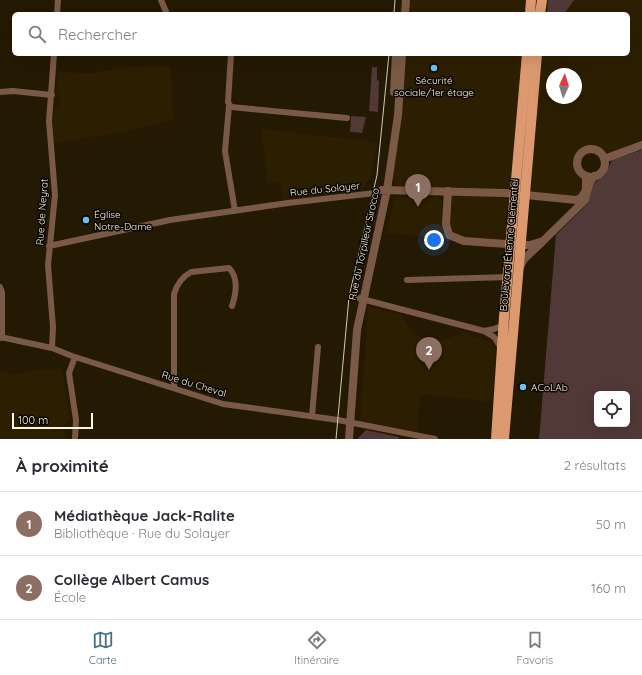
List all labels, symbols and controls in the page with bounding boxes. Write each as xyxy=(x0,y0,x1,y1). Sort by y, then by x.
search box xyxy=(12,12,630,56)
icon: search xyxy=(26,23,48,45)
text: Rechercher xyxy=(58,25,137,44)
marker: Sécurité sociale/1er étage xyxy=(429,63,439,73)
north arrow xyxy=(546,68,582,104)
place label: Sécurité sociale/1er étage xyxy=(394,74,474,99)
pin: 1 xyxy=(405,174,431,207)
street label: Rue de Neyrat xyxy=(33,178,51,246)
street label: Boulevard Étienne Clémentel xyxy=(497,178,521,312)
street label: Rue du Solayer xyxy=(289,179,361,199)
street label: Rue du Torpilleur Sirocco xyxy=(346,187,382,301)
place label: Église Notre-Dame xyxy=(94,208,152,233)
marker: Église Notre-Dame xyxy=(81,215,91,225)
your location xyxy=(424,230,444,250)
pin: 2 xyxy=(416,337,442,370)
street label: Rue du Cheval xyxy=(160,368,228,400)
place label: ACoLAb xyxy=(531,381,568,394)
marker: ACoLAb xyxy=(518,382,528,392)
map controls xyxy=(594,391,630,427)
button: locate xyxy=(594,391,630,427)
scale bar xyxy=(12,411,93,430)
text: 100 m xyxy=(18,413,48,427)
text: À proximité xyxy=(16,455,109,476)
text: 2 résultats xyxy=(564,457,626,473)
text: Médiathèque Jack-Ralite xyxy=(54,506,235,525)
text: 1 xyxy=(26,516,32,532)
text: 50 m xyxy=(596,516,626,532)
text: Bibliothèque · Rue du Solayer xyxy=(54,525,230,541)
text: Collège Albert Camus xyxy=(54,570,209,589)
text: 2 xyxy=(25,580,33,596)
text: 160 m xyxy=(591,580,626,596)
text: École xyxy=(54,589,86,605)
tab: Carte xyxy=(89,629,117,667)
tab: Itinéraire xyxy=(294,629,339,667)
tab: Favoris xyxy=(517,629,553,667)

